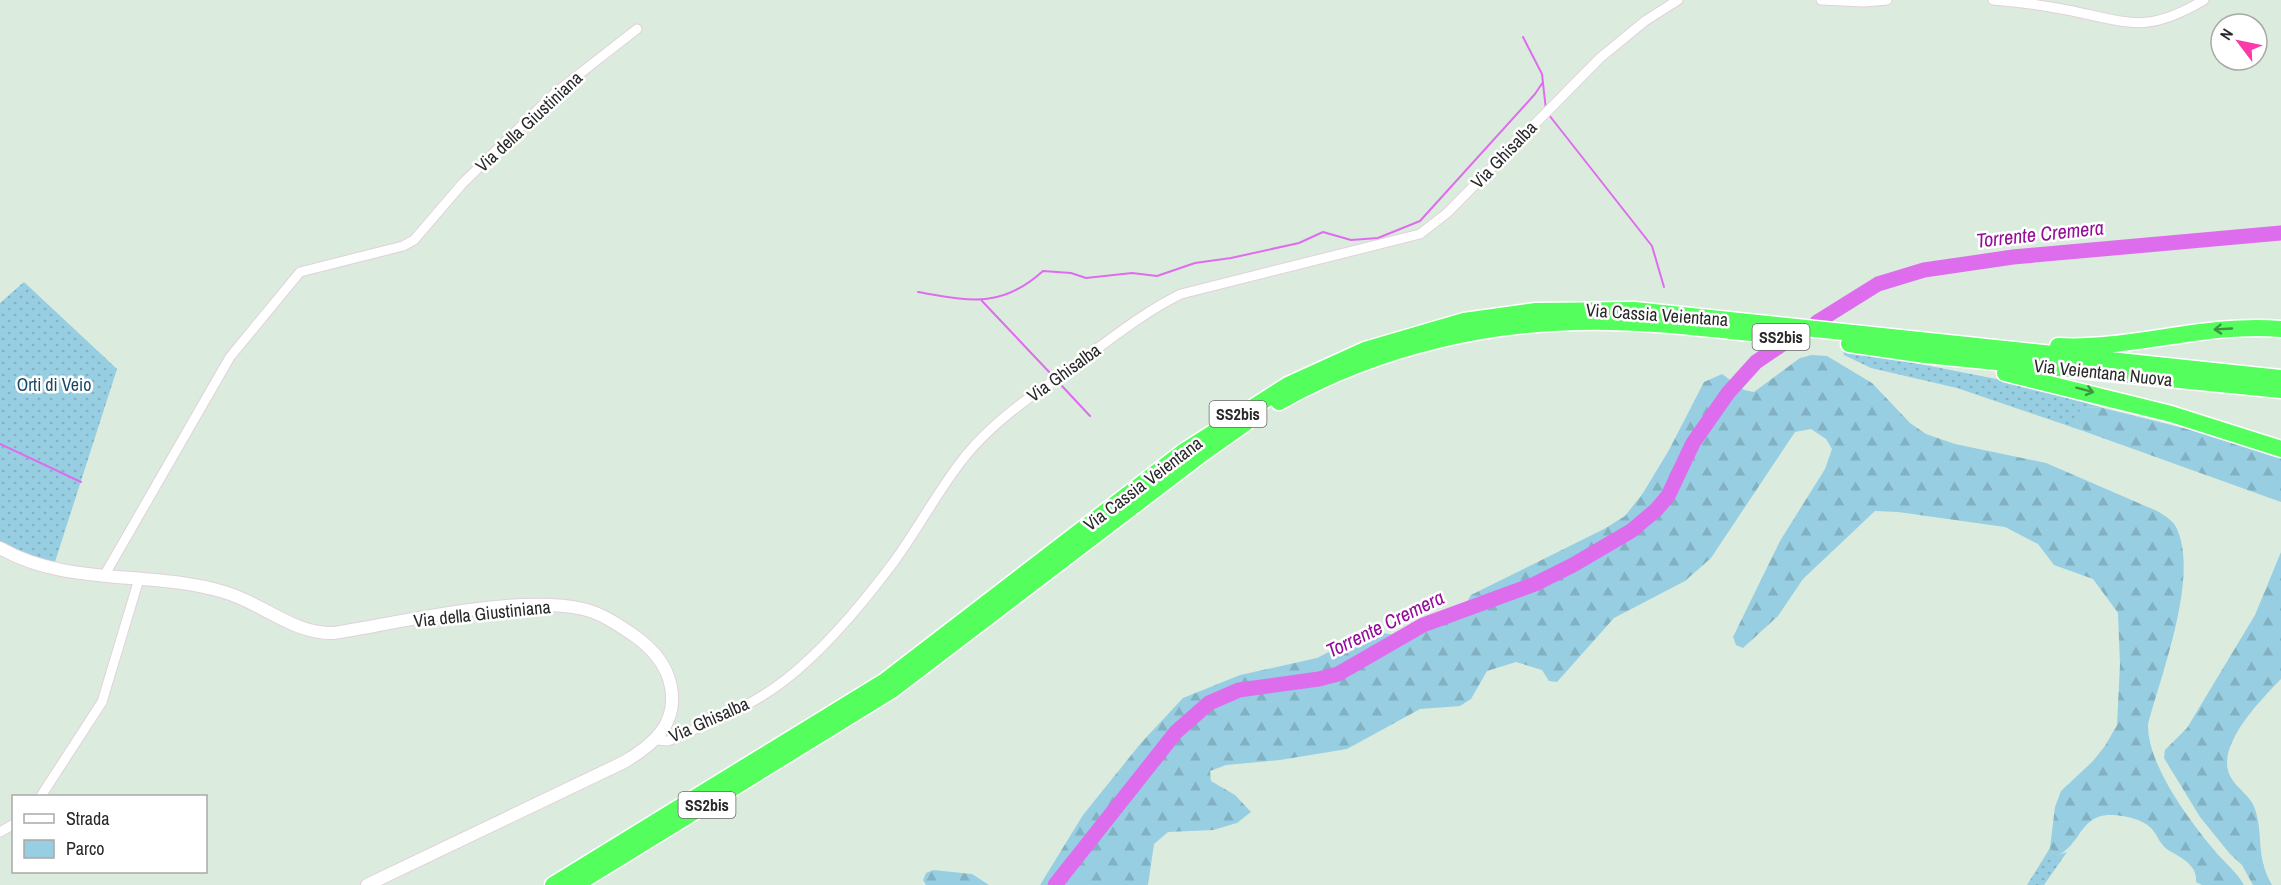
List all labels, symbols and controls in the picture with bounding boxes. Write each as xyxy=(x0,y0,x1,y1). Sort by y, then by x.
north arrow xyxy=(2209,12,2269,72)
text: N xyxy=(2214,24,2238,44)
street label: Via della Giustiniana xyxy=(470,66,588,178)
street label: Via Ghisalba xyxy=(1465,115,1542,194)
water label: Torrente Cremera xyxy=(1975,213,2105,254)
street label: Via Cassia Veientana xyxy=(1585,297,1729,332)
one-way arrow xyxy=(2213,323,2233,334)
road number: SS2bis xyxy=(1752,324,1810,350)
street label: Via Ghisalba xyxy=(1022,337,1105,408)
street label: Via Veientana Nuova xyxy=(2032,353,2174,392)
park label: Orti di Veio xyxy=(17,372,91,397)
one-way arrow xyxy=(2075,385,2094,397)
road number: SS2bis xyxy=(1210,401,1266,427)
street label: Via Cassia Veientana xyxy=(1078,431,1207,536)
water label: Torrente Cremera xyxy=(1321,583,1448,664)
street label: Via della Giustiniana xyxy=(412,594,552,633)
street label: Via Ghisalba xyxy=(665,691,753,748)
road number: SS2bis xyxy=(678,792,736,818)
legend xyxy=(12,795,207,873)
text: Strada xyxy=(66,806,110,831)
text: Parco xyxy=(66,836,105,861)

